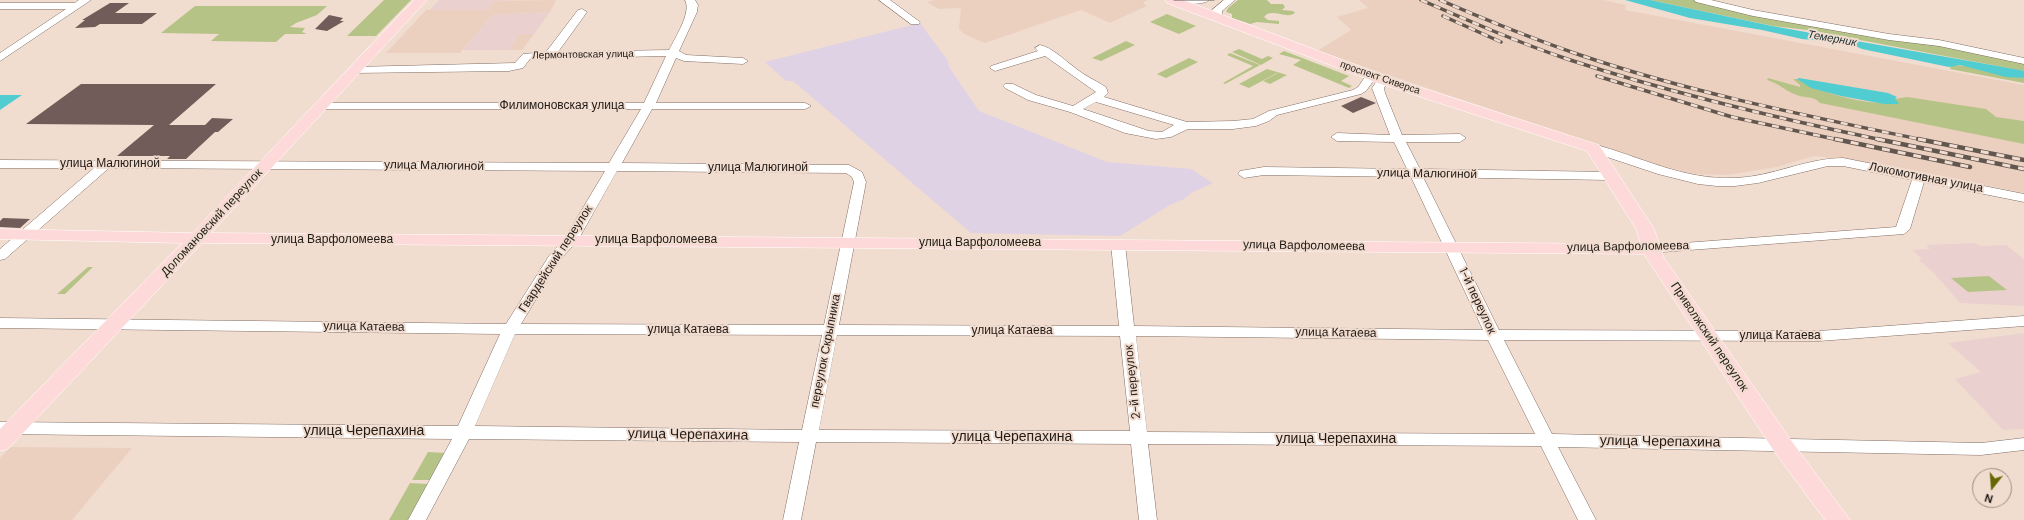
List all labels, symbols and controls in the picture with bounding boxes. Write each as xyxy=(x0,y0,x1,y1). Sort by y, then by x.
water label: Темерник xyxy=(1806,28,1858,50)
street label: Лермонтовская улица xyxy=(532,48,634,62)
street label: проспект Сиверса xyxy=(1338,59,1422,97)
street label: Филимоновская улица xyxy=(500,99,624,113)
street label: улица Малюгиной xyxy=(60,157,160,171)
street label: улица Малюгиной xyxy=(384,158,484,174)
street label: Локомотивная улица xyxy=(1868,160,1984,196)
street label: улица Малюгиной xyxy=(708,161,808,175)
street label: Доломановский переулок xyxy=(158,166,266,280)
street label: улица Малюгиной xyxy=(1377,166,1477,182)
street label: Гвардейский переулок xyxy=(516,203,596,315)
street label: улица Варфоломеева xyxy=(271,233,393,247)
street label: улица Варфоломеева xyxy=(595,233,717,247)
street label: улица Варфоломеева xyxy=(919,236,1041,250)
street label: улица Варфоломеева xyxy=(1243,238,1365,254)
street label: улица Варфоломеева xyxy=(1567,239,1689,255)
street label: 1-й переулок xyxy=(1455,266,1499,336)
street label: Приволжский переулок xyxy=(1667,280,1751,394)
street label: переулок Скрыпника xyxy=(808,293,844,409)
street label: улица Катаева xyxy=(323,319,405,335)
street label: улица Катаева xyxy=(647,323,729,337)
street label: улица Катаева xyxy=(971,324,1053,338)
street label: улица Катаева xyxy=(1295,325,1377,341)
street label: улица Катаева xyxy=(1739,329,1821,343)
street label: 2-й переулок xyxy=(1122,344,1144,420)
street label: улица Черепахина xyxy=(304,423,424,439)
street label: улица Черепахина xyxy=(628,426,748,444)
street label: улица Черепахина xyxy=(952,429,1072,445)
street label: улица Черепахина xyxy=(1276,431,1396,447)
street label: улица Черепахина xyxy=(1600,433,1720,451)
north arrow xyxy=(1972,468,2012,508)
text: N xyxy=(1983,491,1995,506)

